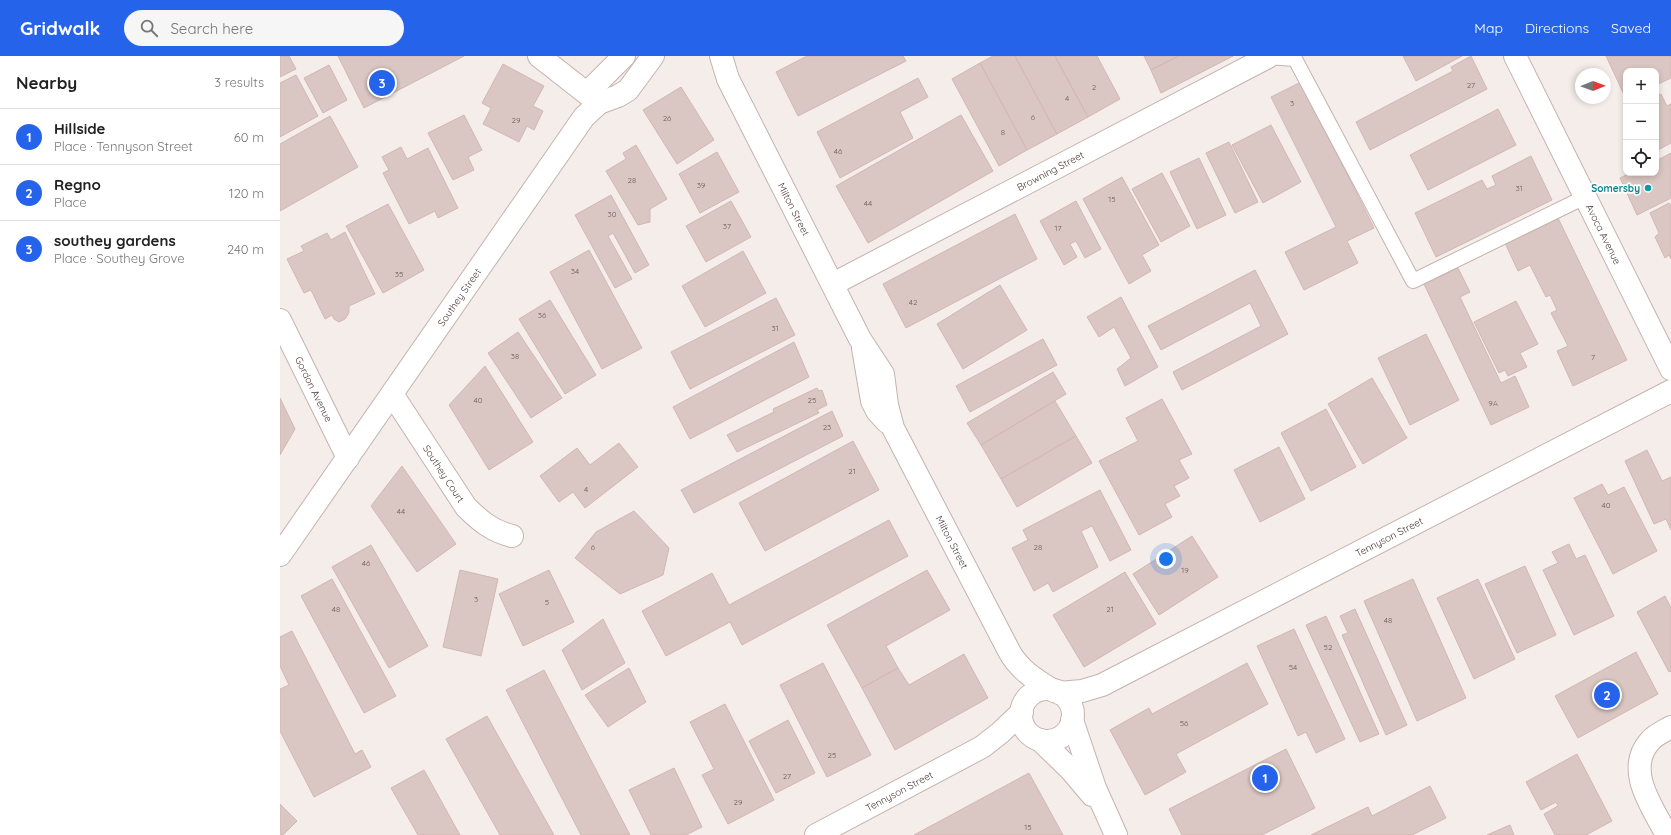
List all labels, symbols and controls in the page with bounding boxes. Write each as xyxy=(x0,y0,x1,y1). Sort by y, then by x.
search box xyxy=(124,10,404,46)
text: Gridwalk xyxy=(20,16,100,40)
icon: search xyxy=(138,17,160,39)
text: Search here xyxy=(170,19,253,38)
text: Map xyxy=(1474,19,1503,37)
text: Directions xyxy=(1525,19,1589,37)
text: Saved xyxy=(1611,19,1651,37)
pin: 3 xyxy=(369,68,395,98)
north arrow xyxy=(1575,68,1611,104)
map controls xyxy=(1623,68,1659,176)
button: + xyxy=(1623,68,1659,104)
text: Nearby xyxy=(16,72,77,93)
text: 3 results xyxy=(214,74,264,90)
house number: 27 xyxy=(1467,80,1475,90)
house number: 2 xyxy=(1092,82,1097,92)
house number: 4 xyxy=(1065,93,1069,103)
house number: 3 xyxy=(1290,98,1294,108)
button: − xyxy=(1623,104,1659,140)
house number: 6 xyxy=(1031,112,1036,122)
house number: 26 xyxy=(663,113,672,123)
house number: 29 xyxy=(512,115,521,125)
text: Hillside xyxy=(54,119,105,138)
house number: 8 xyxy=(1001,127,1005,137)
text: 1 xyxy=(26,129,32,145)
text: 60 m xyxy=(234,129,264,145)
text: Place · Tennyson Street xyxy=(54,138,193,154)
button: locate xyxy=(1623,140,1659,176)
house number: 46 xyxy=(834,146,843,156)
street label: Browning Street xyxy=(1014,148,1086,193)
text: Regno xyxy=(54,175,101,194)
house number: 28 xyxy=(628,175,636,185)
house number: 39 xyxy=(697,180,706,190)
street label: Milton Street xyxy=(775,180,813,238)
place label: Somersby xyxy=(1591,182,1640,195)
house number: 31 xyxy=(1515,183,1523,193)
marker: Somersby xyxy=(1643,183,1653,193)
text: 2 xyxy=(25,185,33,201)
text: 120 m xyxy=(229,185,264,201)
text: Place xyxy=(54,194,87,210)
house number: 15 xyxy=(1108,194,1116,204)
house number: 44 xyxy=(864,198,872,208)
street label: Avoca Avenue xyxy=(1583,202,1624,267)
house number: 30 xyxy=(608,209,617,219)
house number: 37 xyxy=(723,221,731,231)
house number: 17 xyxy=(1054,223,1062,233)
text: southey gardens xyxy=(54,231,176,250)
text: 3 xyxy=(26,241,32,257)
text: 240 m xyxy=(227,241,264,257)
text: Place · Southey Grove xyxy=(54,250,185,266)
street label: Southey Street xyxy=(434,265,484,329)
house number: 34 xyxy=(571,266,579,276)
house number: 35 xyxy=(395,269,403,279)
house number: 42 xyxy=(909,297,918,307)
house number: 36 xyxy=(538,310,547,320)
house number: 31 xyxy=(771,323,779,333)
house number: 38 xyxy=(511,351,519,361)
house number: 7 xyxy=(1591,352,1595,362)
street label: Gordon Avenue xyxy=(292,354,336,424)
house number: 40 xyxy=(474,395,483,405)
house number: 25 xyxy=(808,395,816,405)
house number: 9A xyxy=(1488,398,1498,408)
house number: 23 xyxy=(823,422,831,432)
street label: Southey Court xyxy=(421,442,468,505)
house number: 21 xyxy=(848,466,856,476)
house number: 4 xyxy=(584,484,588,494)
house number: 40 xyxy=(1602,500,1611,510)
house number: 44 xyxy=(397,506,405,516)
street label: Milton Street xyxy=(933,513,972,571)
street label: Tennyson Street xyxy=(1353,514,1425,560)
house number: 6 xyxy=(591,542,596,552)
house number: 28 xyxy=(1034,542,1042,552)
your location xyxy=(1156,549,1176,569)
house number: 46 xyxy=(362,558,371,568)
house number: 19 xyxy=(1181,565,1189,575)
house number: 3 xyxy=(474,594,478,604)
house number: 5 xyxy=(545,597,549,607)
house number: 48 xyxy=(332,604,340,614)
house number: 21 xyxy=(1106,604,1114,614)
house number: 48 xyxy=(1384,615,1392,625)
house number: 52 xyxy=(1324,642,1333,652)
house number: 54 xyxy=(1289,662,1297,672)
pin: 2 xyxy=(1594,680,1620,710)
house number: 56 xyxy=(1180,718,1189,728)
house number: 25 xyxy=(828,750,836,760)
pin: 1 xyxy=(1252,763,1278,793)
street label: Tennyson Street xyxy=(863,768,935,814)
house number: 27 xyxy=(783,771,791,781)
house number: 29 xyxy=(734,797,743,807)
house number: 15 xyxy=(1024,822,1032,832)

